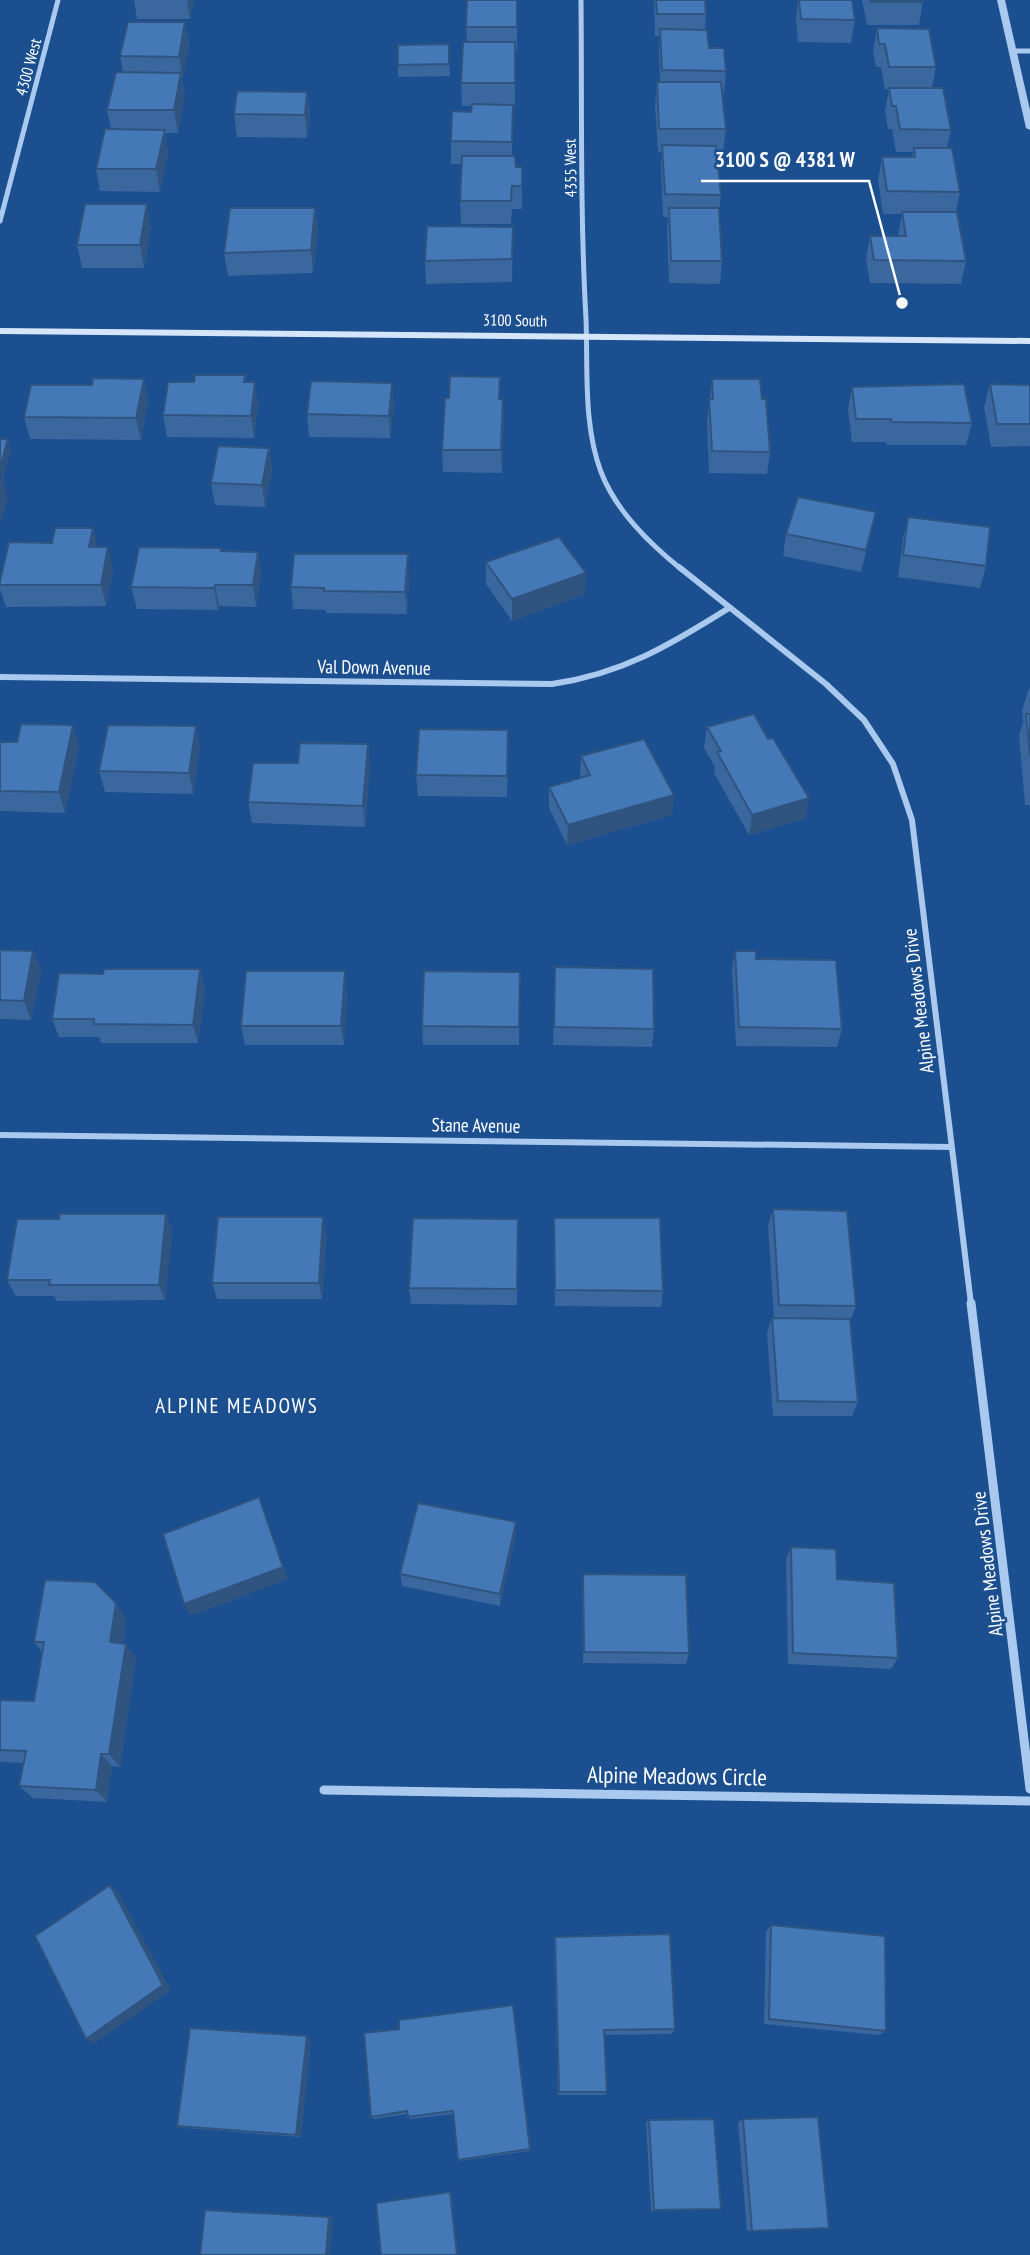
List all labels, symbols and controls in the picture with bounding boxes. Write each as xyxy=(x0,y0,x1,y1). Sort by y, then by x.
street label: 4300 West xyxy=(11,36,45,98)
street label: 4355 West xyxy=(559,138,581,197)
callout: 3100 S @ 4381 W xyxy=(701,139,869,181)
text: 3100 S @ 4381 W xyxy=(715,146,856,173)
street label: 3100 South xyxy=(483,309,547,331)
street label: Val Down Avenue xyxy=(316,654,431,680)
street label: Alpine Meadows Drive xyxy=(897,927,939,1075)
street label: Stane Avenue xyxy=(431,1112,521,1138)
district label: ALPINE MEADOWS xyxy=(155,1392,319,1419)
street label: Alpine Meadows Drive xyxy=(966,1490,1008,1638)
street label: Alpine Meadows Circle xyxy=(587,1759,767,1792)

